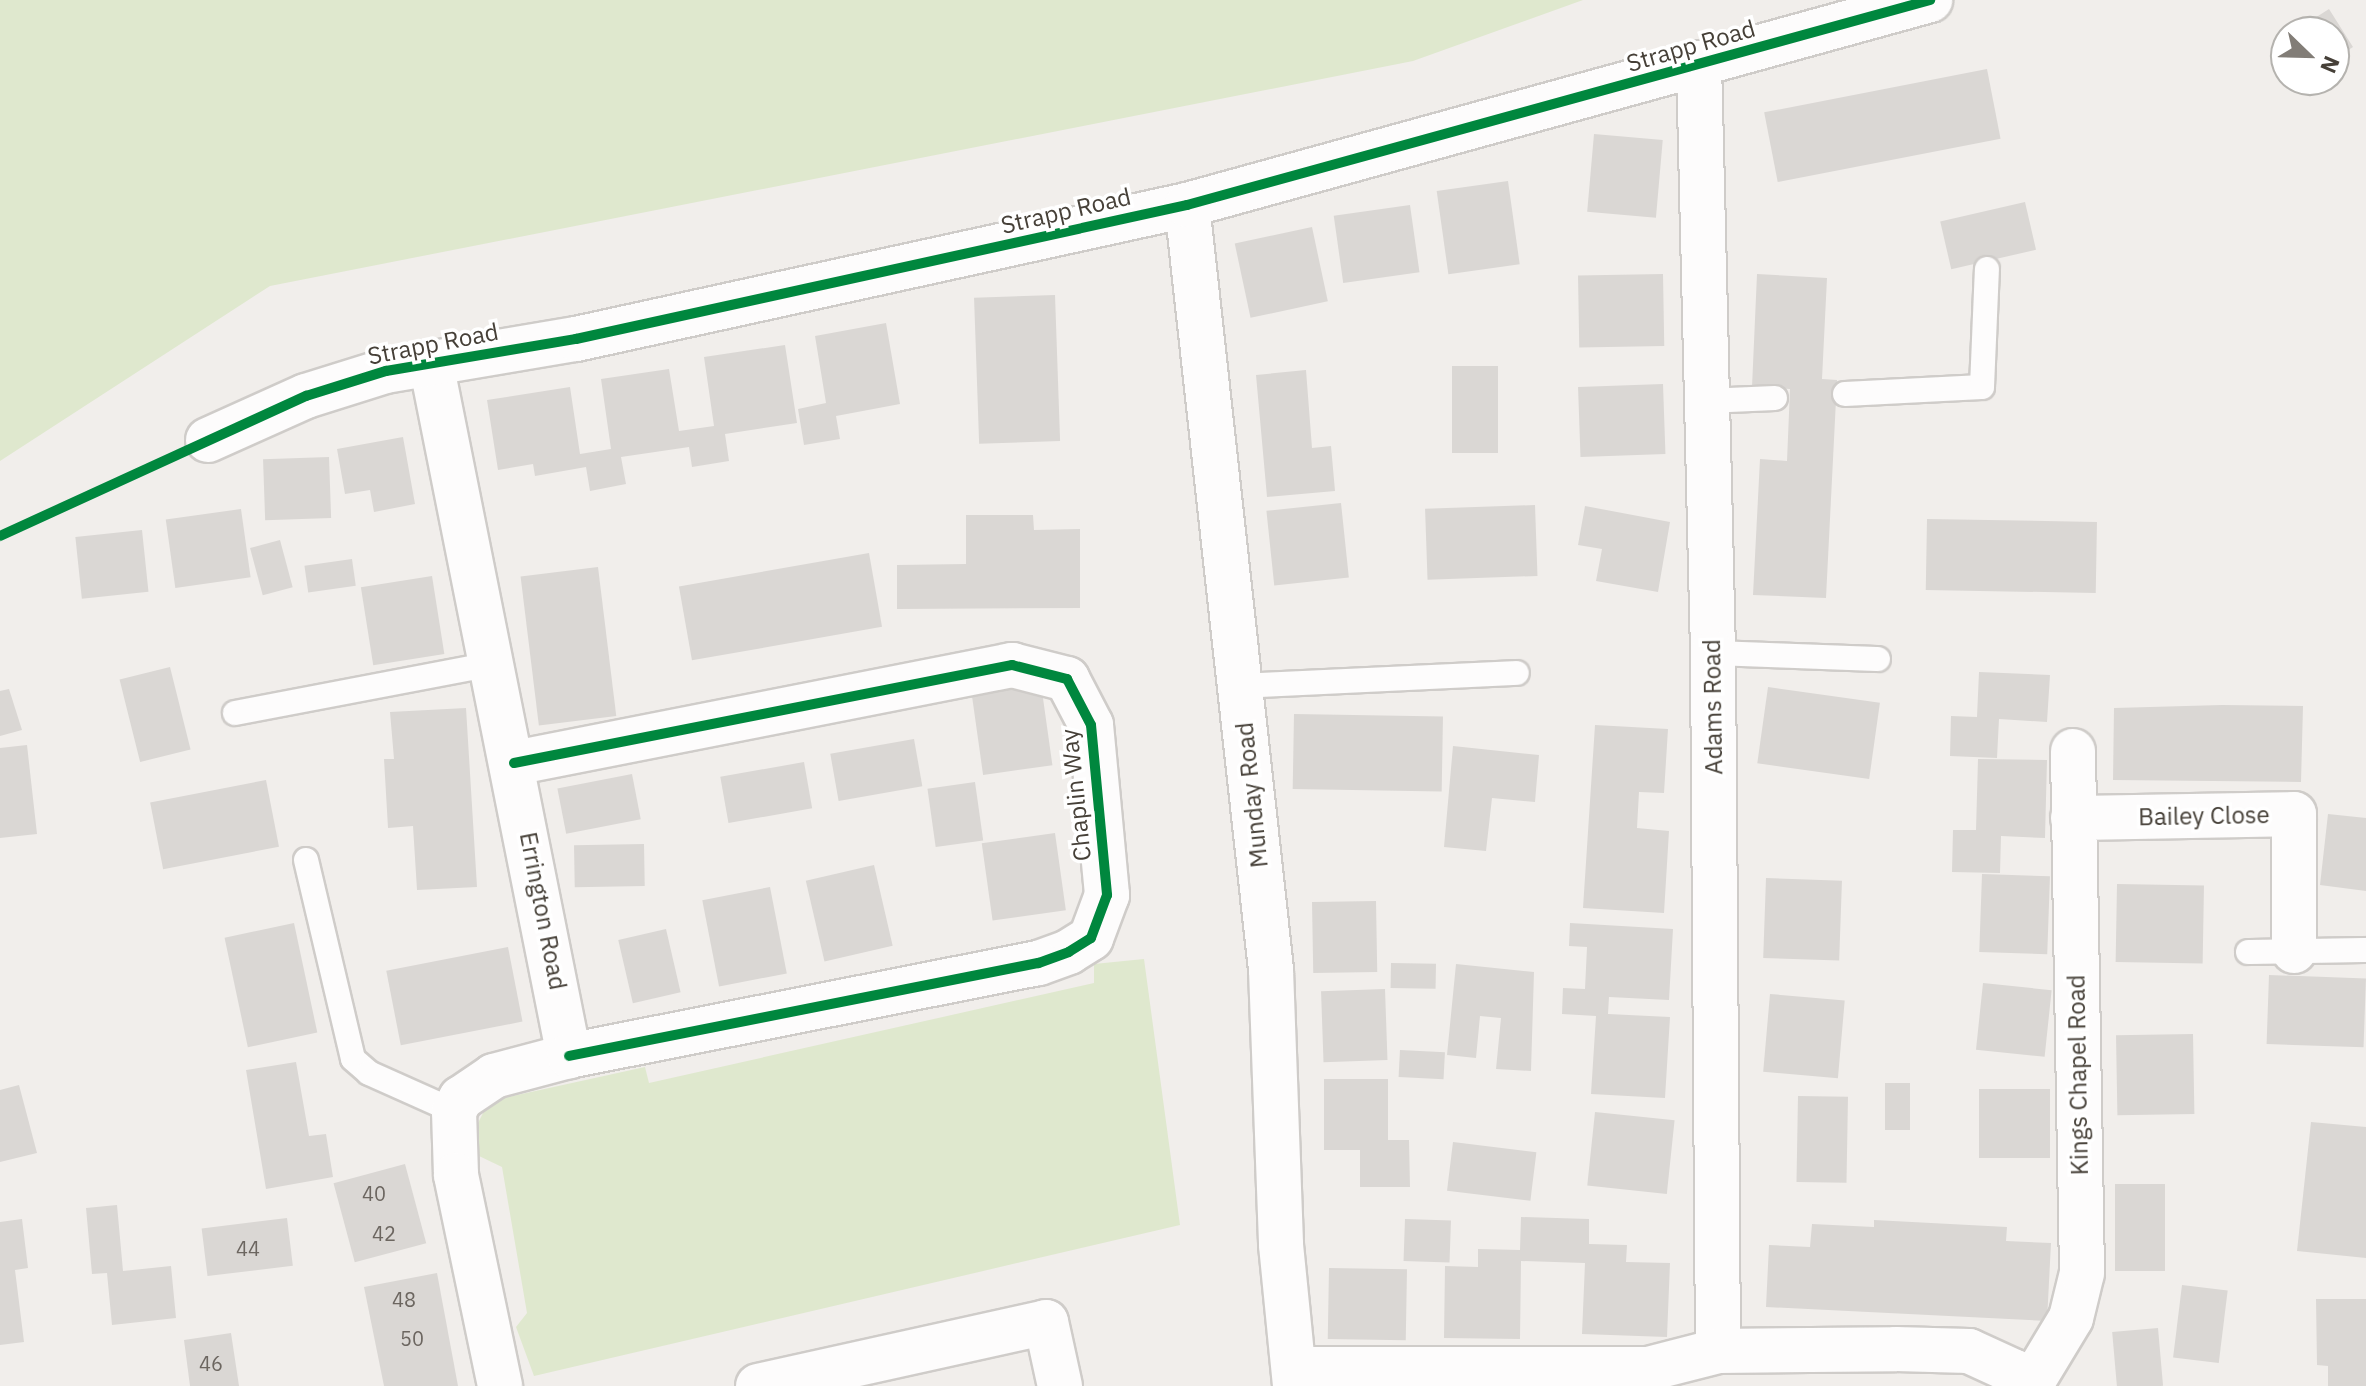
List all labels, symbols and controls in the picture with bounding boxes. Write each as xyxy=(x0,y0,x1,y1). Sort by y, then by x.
street label: Strapp Road xyxy=(1623,14,1759,78)
north arrow xyxy=(2270,16,2350,96)
text: N xyxy=(2314,52,2347,78)
street label: Strapp Road xyxy=(998,182,1134,240)
street label: Strapp Road xyxy=(365,317,501,371)
street label: Adams Road xyxy=(1697,639,1729,775)
street label: Munday Road xyxy=(1230,721,1274,869)
street label: Chaplin Way xyxy=(1055,727,1097,863)
street label: Bailey Close xyxy=(2138,800,2270,832)
street label: Errington Road xyxy=(514,830,572,992)
street label: Kings Chapel Road xyxy=(2062,974,2094,1176)
house number: 40 xyxy=(362,1181,386,1205)
house number: 42 xyxy=(372,1221,396,1245)
house number: 44 xyxy=(236,1236,260,1260)
house number: 48 xyxy=(392,1287,416,1311)
house number: 50 xyxy=(400,1326,424,1350)
house number: 46 xyxy=(199,1351,223,1375)

